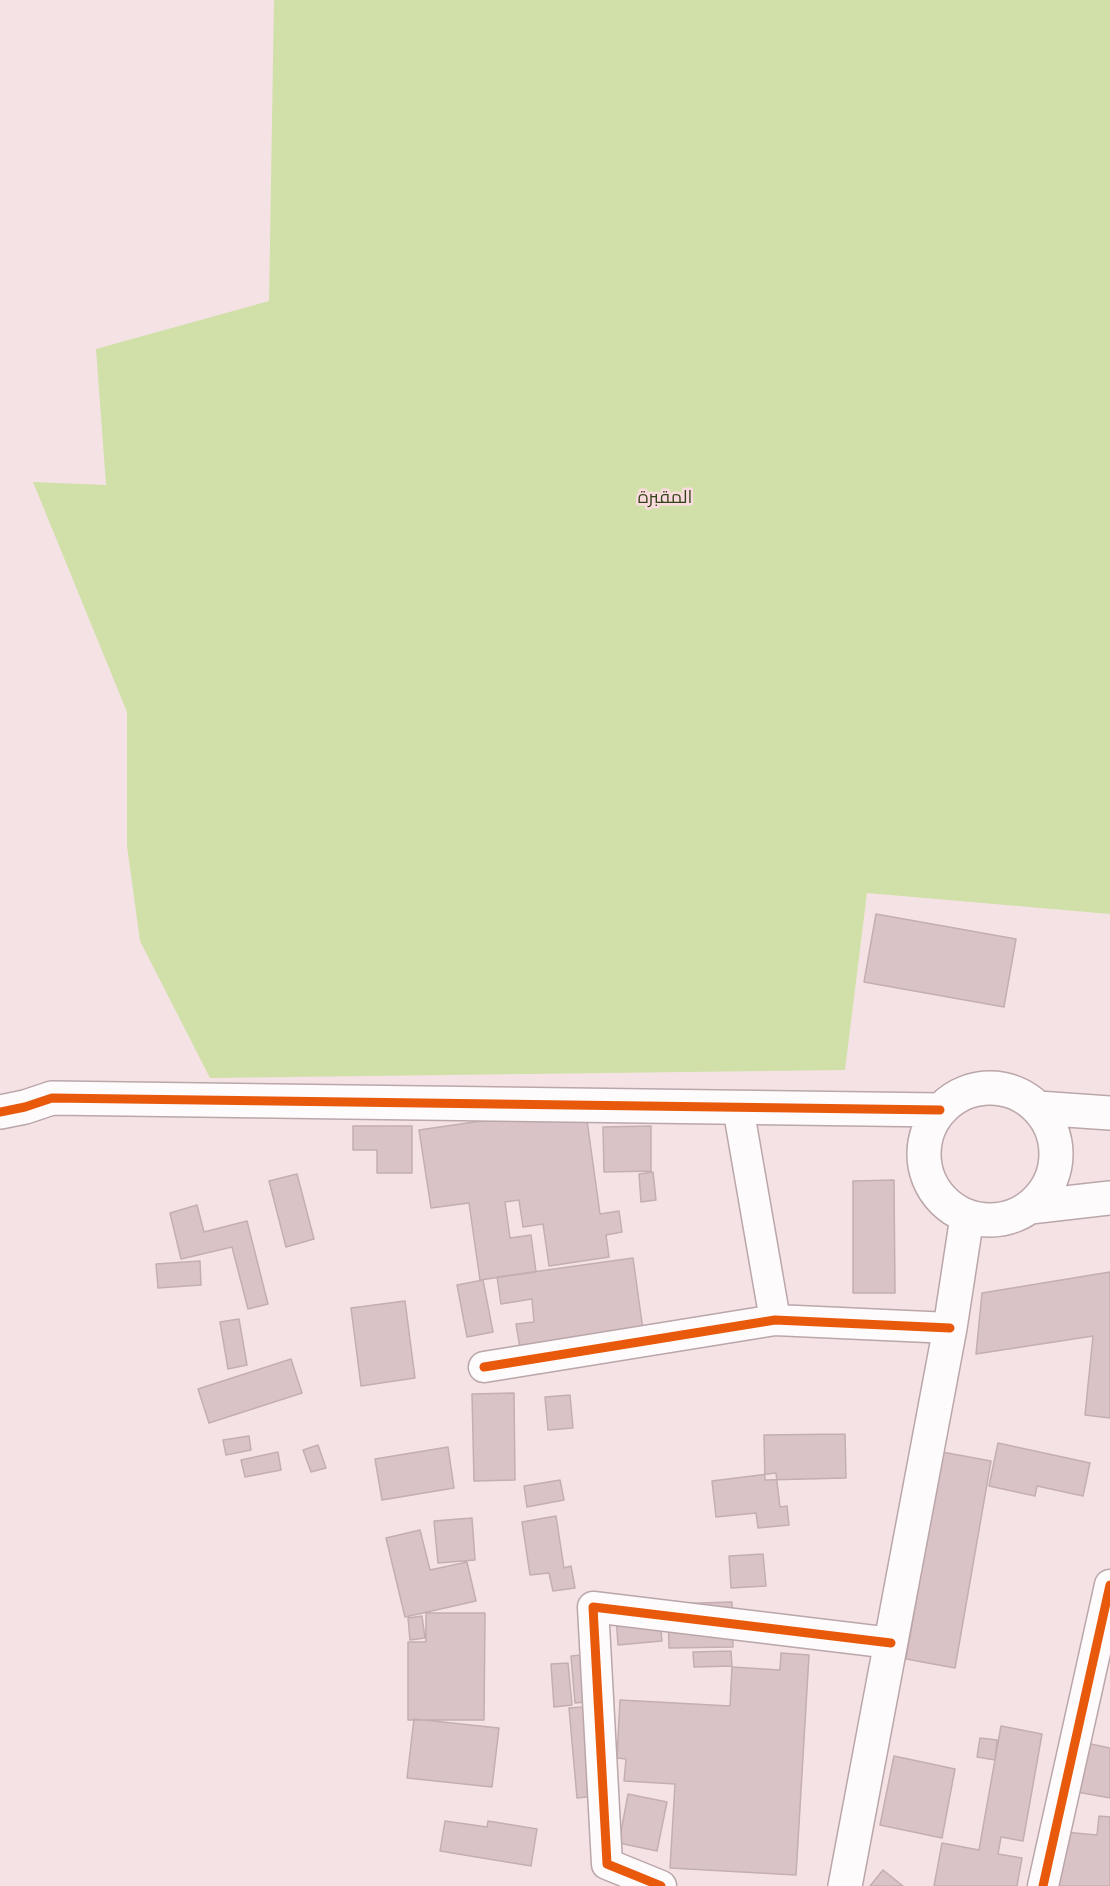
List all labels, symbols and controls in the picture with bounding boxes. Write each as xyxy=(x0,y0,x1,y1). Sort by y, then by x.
park label: المقبرة xyxy=(638,487,692,509)

